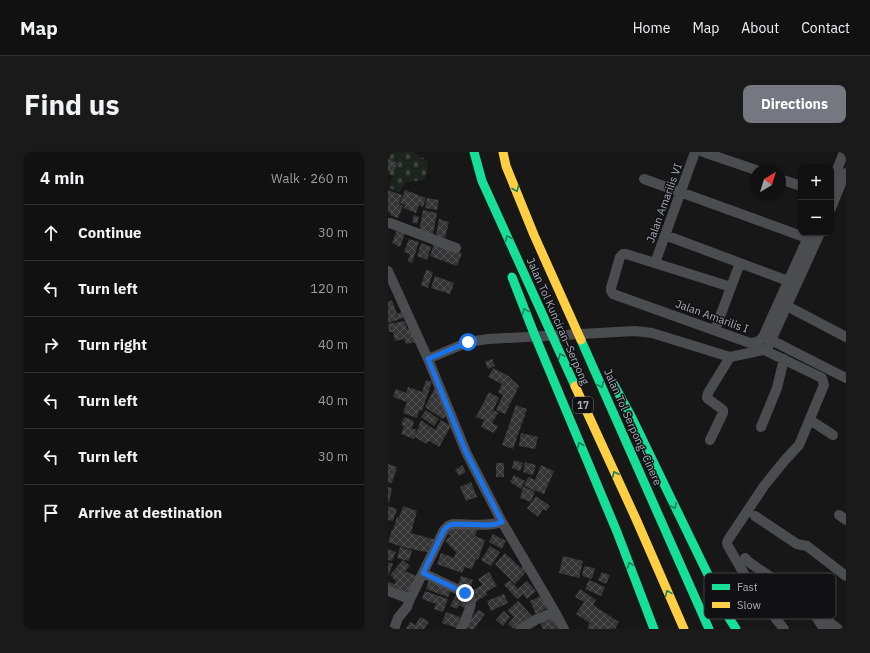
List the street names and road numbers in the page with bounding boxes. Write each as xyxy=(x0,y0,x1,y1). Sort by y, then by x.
street label: Jalan Amarilis VI xyxy=(643,161,685,245)
street label: Jalan Tol Kunciran–Serpong xyxy=(524,255,592,387)
street label: Jalan Amarilis I xyxy=(674,296,750,336)
street label: Jalan Tol Serpong–Cinere xyxy=(601,367,665,487)
road number: 17 xyxy=(573,397,593,413)

